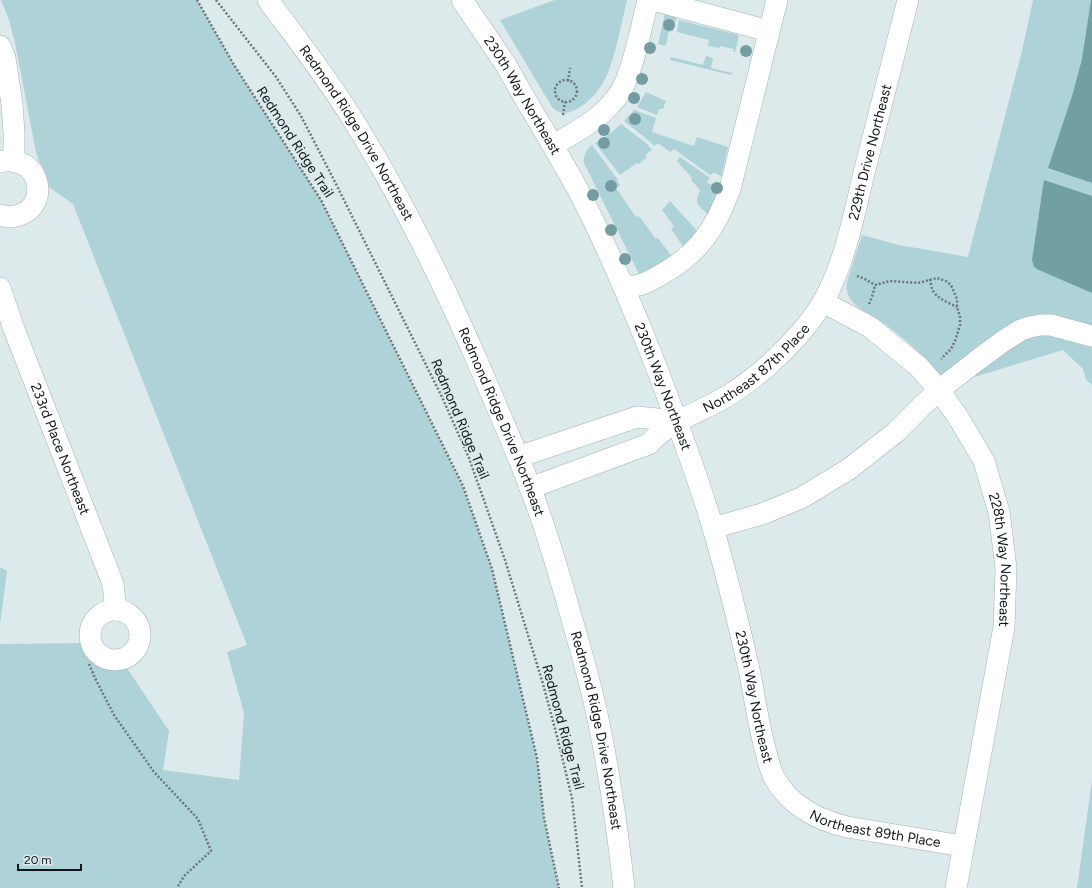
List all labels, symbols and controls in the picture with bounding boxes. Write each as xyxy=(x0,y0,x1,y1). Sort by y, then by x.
street label: 230th Way Northeast xyxy=(480,33,565,158)
street label: Redmond Ridge Drive Northeast xyxy=(296,42,417,223)
street label: 229th Drive Northeast xyxy=(845,82,895,222)
street label: Redmond Ridge Trail xyxy=(253,83,337,201)
street label: 230th Way Northeast xyxy=(631,320,695,453)
street label: Northeast 87th Place xyxy=(700,320,813,416)
street label: Redmond Ridge Drive Northeast xyxy=(455,325,548,518)
street label: Redmond Ridge Trail xyxy=(427,356,493,482)
street label: 233rd Place Northeast xyxy=(27,381,94,517)
street label: 228th Way Northeast xyxy=(985,491,1015,627)
street label: Redmond Ridge Drive Northeast xyxy=(567,629,625,831)
street label: 230th Way Northeast xyxy=(732,629,777,765)
street label: Redmond Ridge Trail xyxy=(538,663,588,791)
street label: Northeast 89th Place xyxy=(807,806,942,851)
scale bar xyxy=(18,846,81,872)
text: 20 m xyxy=(24,853,52,867)

